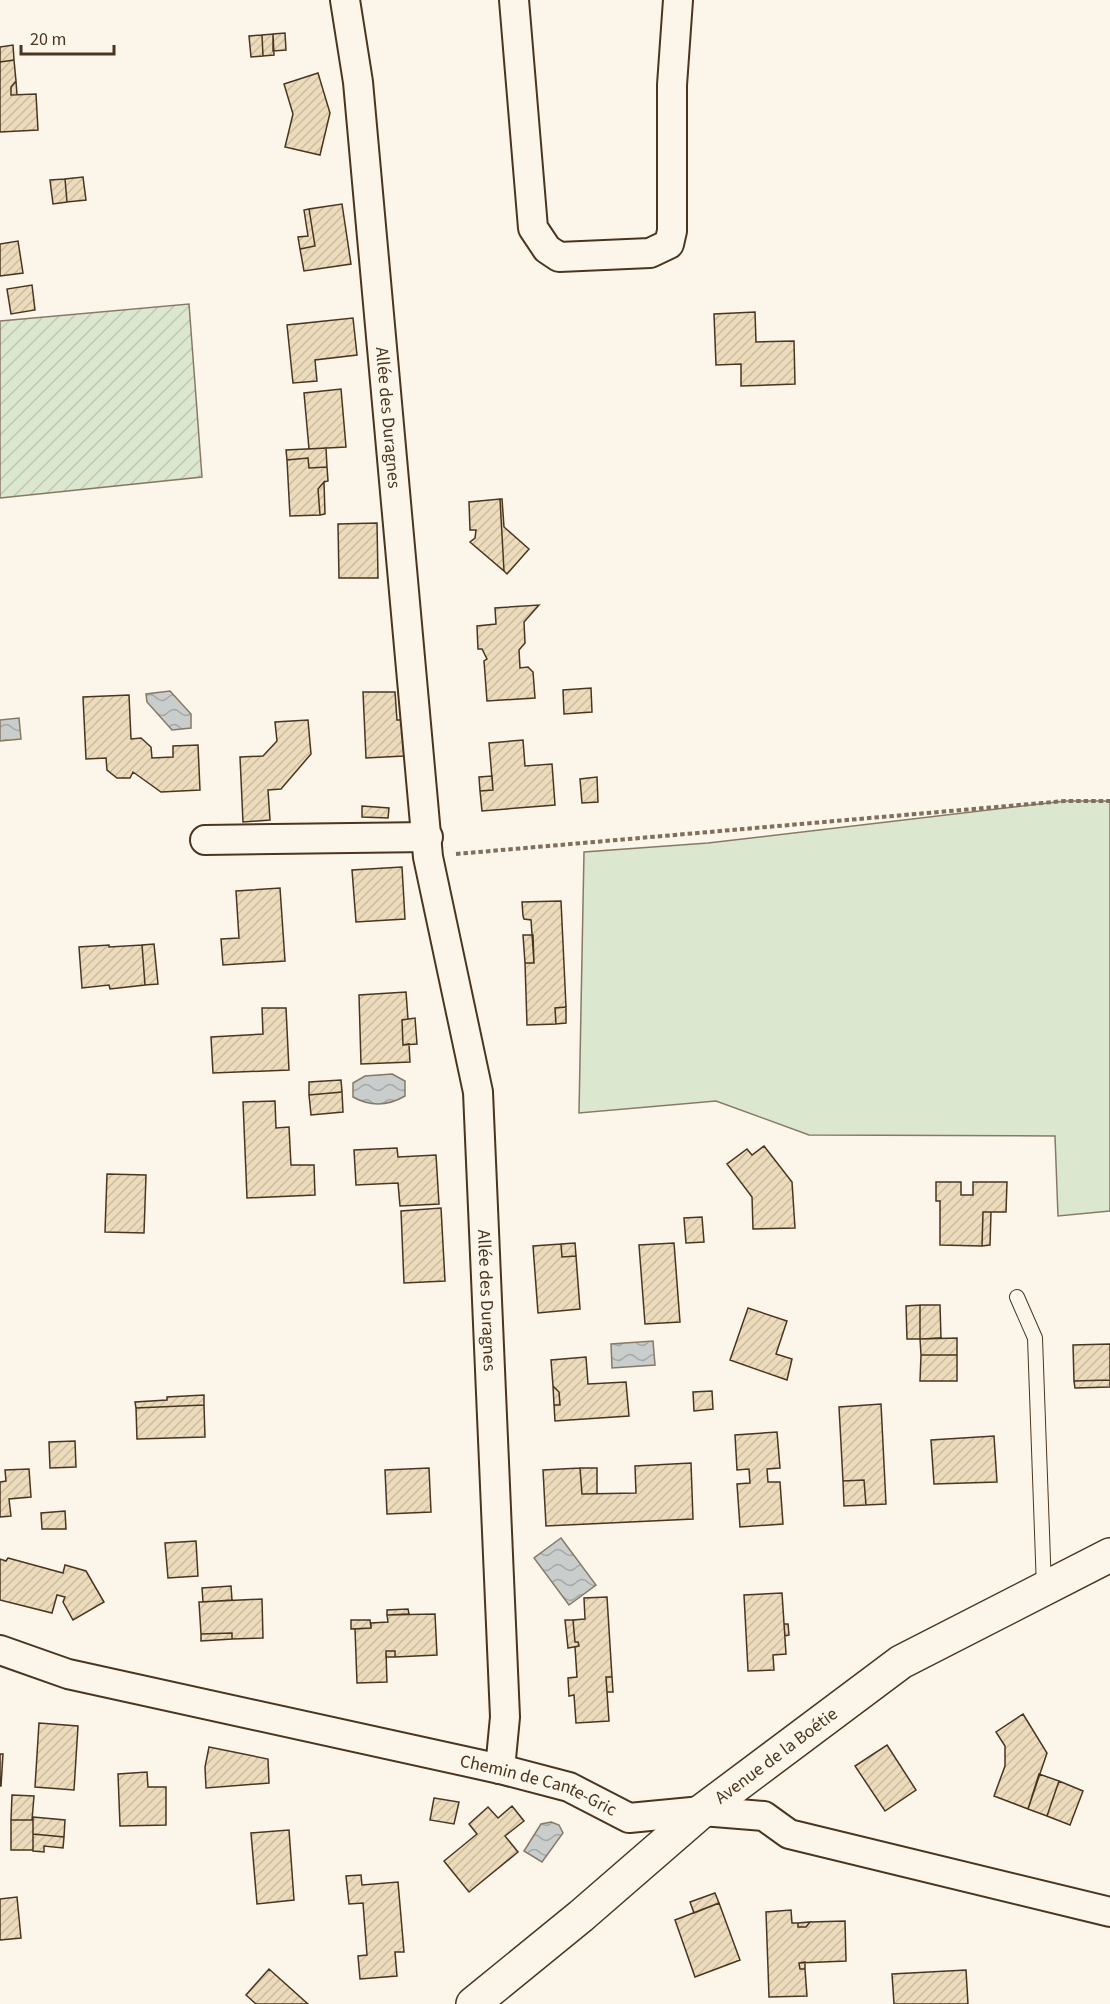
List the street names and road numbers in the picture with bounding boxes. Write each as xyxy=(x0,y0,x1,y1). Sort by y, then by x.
street label: Allée des Duragnes xyxy=(369,346,407,489)
street label: Allée des Duragnes xyxy=(471,1229,503,1372)
street label: Avenue de la Boétie xyxy=(709,1701,843,1810)
street label: Chemin de Cante-Gric xyxy=(458,1748,621,1822)

